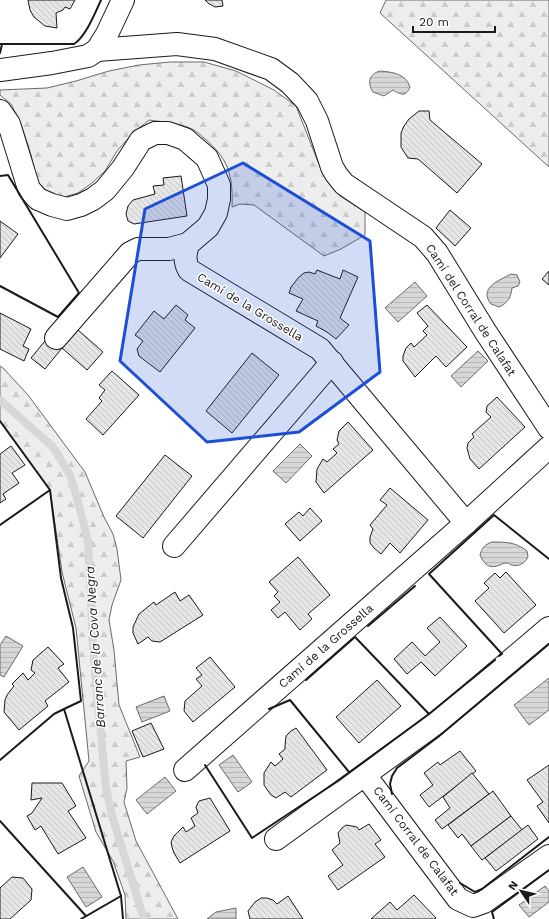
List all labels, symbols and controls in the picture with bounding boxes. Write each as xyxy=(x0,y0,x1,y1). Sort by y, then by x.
scale bar xyxy=(413,8,495,34)
text: 20 m xyxy=(419,15,449,29)
street label: Camí del Corral de Calafat xyxy=(423,241,519,379)
street label: Camí de la Grossella xyxy=(195,270,306,344)
water label: Barranc de la Cova Negra xyxy=(82,566,108,728)
street label: Camí de la Grossella xyxy=(276,601,376,691)
street label: Camí Corral de Calafat xyxy=(370,784,462,898)
north arrow xyxy=(501,871,541,911)
text: N xyxy=(506,878,521,893)

